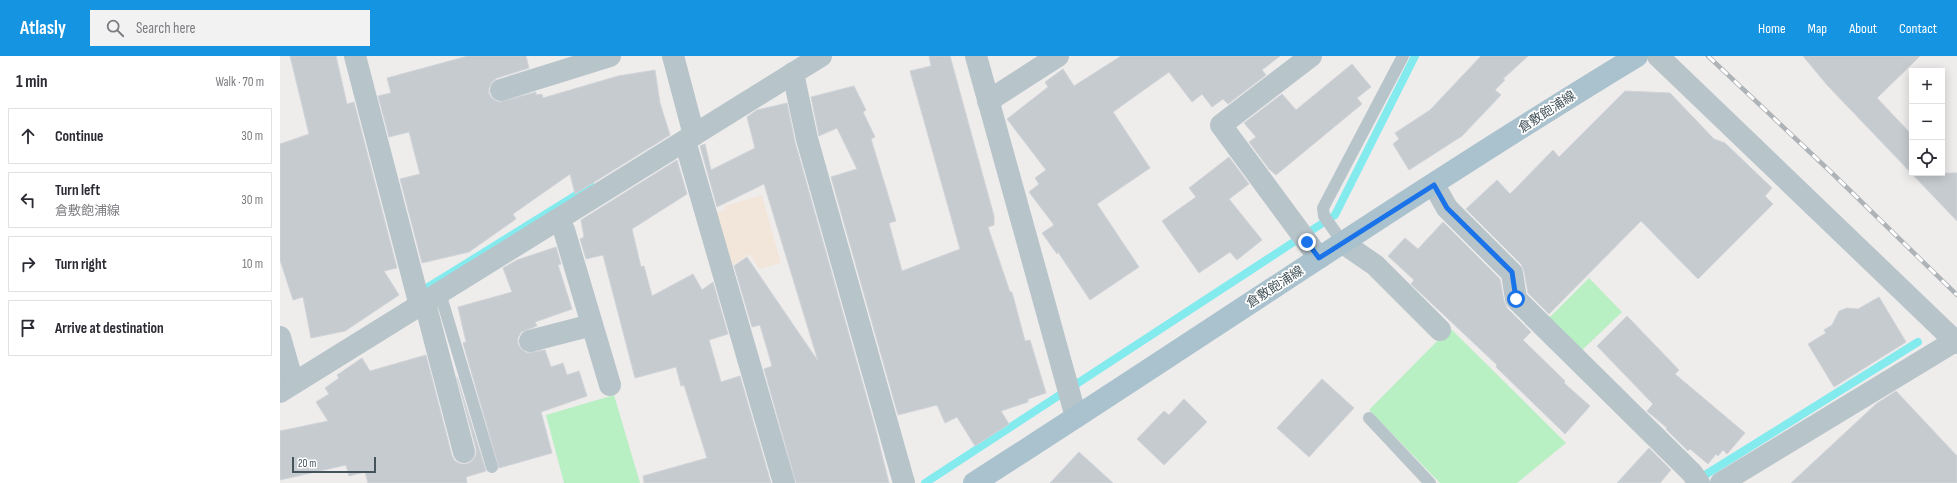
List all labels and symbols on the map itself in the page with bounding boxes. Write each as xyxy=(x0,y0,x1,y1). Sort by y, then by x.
street label: 倉敷飽浦線 xyxy=(1515,88,1579,136)
route end xyxy=(1298,233,1316,251)
street label: 倉敷飽浦線 xyxy=(1243,263,1307,311)
route start xyxy=(1507,290,1525,308)
scale bar xyxy=(292,455,376,474)

